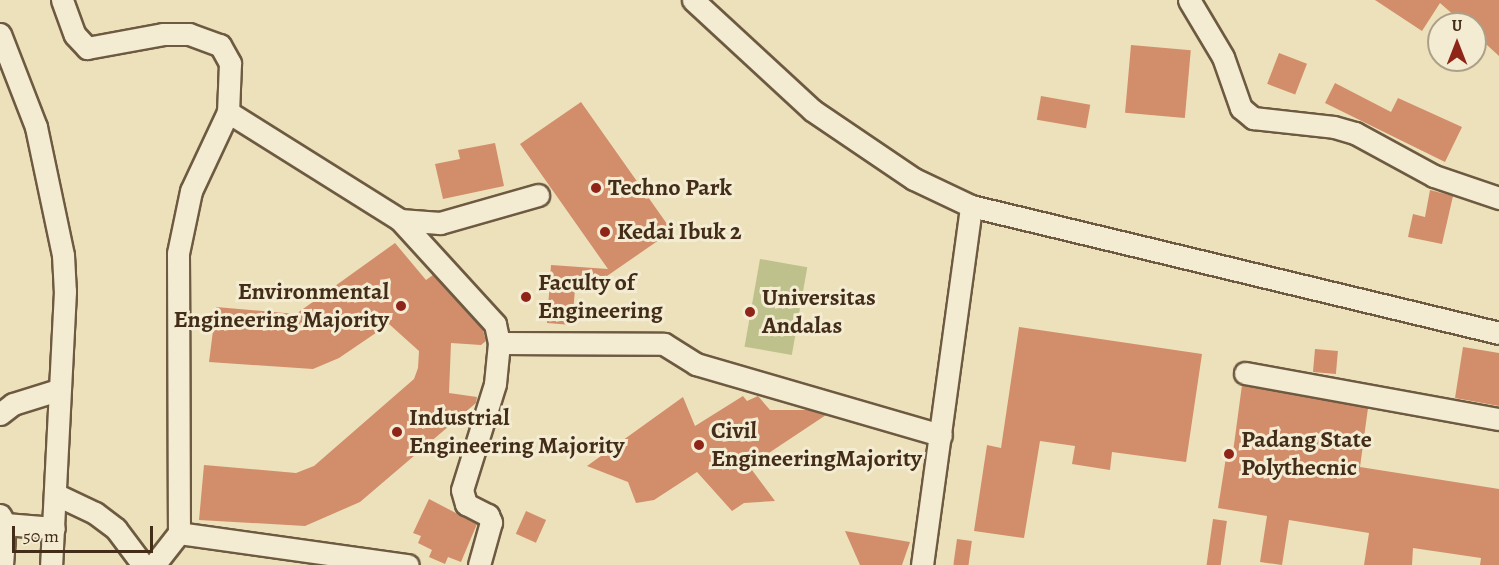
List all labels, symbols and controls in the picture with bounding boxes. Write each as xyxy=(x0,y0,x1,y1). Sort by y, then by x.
north arrow xyxy=(1427,12,1487,72)
text: U xyxy=(1452,15,1462,37)
place label: Techno Park xyxy=(608,174,732,202)
marker: Techno Park xyxy=(589,181,603,195)
place label: Kedai Ibuk 2 xyxy=(617,218,741,246)
marker: Kedai Ibuk 2 xyxy=(598,225,612,239)
place label: Faculty of Engineering xyxy=(538,269,663,325)
place label: Environmental Engineering Majority xyxy=(174,278,389,334)
place label: Universitas Andalas xyxy=(762,284,876,340)
marker: Faculty of Engineering xyxy=(519,290,533,304)
marker: Environmental Engineering Majority xyxy=(394,299,408,313)
marker: Universitas Andalas xyxy=(743,305,757,319)
place label: Industrial Engineering Majority xyxy=(409,404,624,460)
place label: Civil EngineeringMajority xyxy=(711,417,922,473)
marker: Industrial Engineering Majority xyxy=(390,425,404,439)
place label: Padang State Polythecnic xyxy=(1241,426,1372,482)
marker: Civil EngineeringMajority xyxy=(692,438,706,452)
marker: Padang State Polythecnic xyxy=(1222,447,1236,461)
scale bar xyxy=(15,514,156,552)
text: 50 m xyxy=(23,524,59,548)

